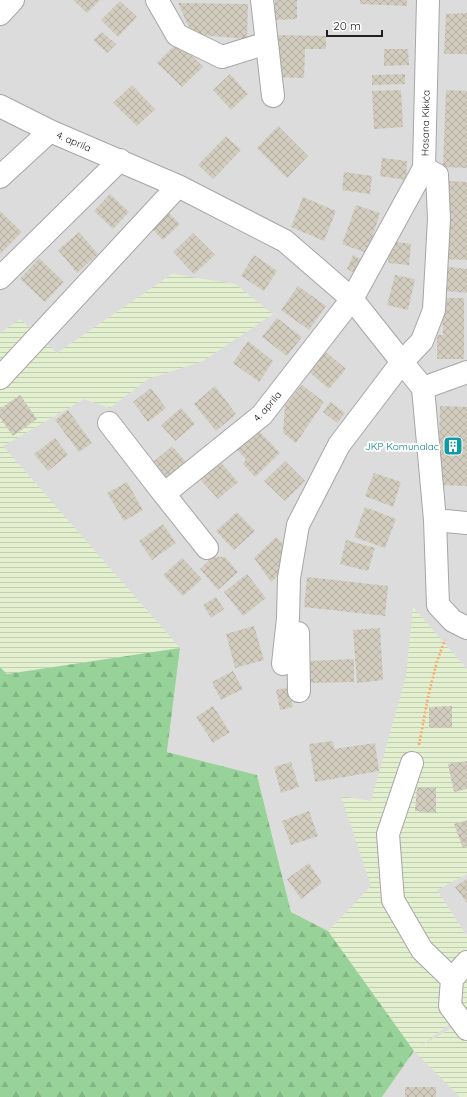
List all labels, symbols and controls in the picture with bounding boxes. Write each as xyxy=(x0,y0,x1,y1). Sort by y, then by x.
scale bar xyxy=(327,12,382,38)
text: 20 m xyxy=(333,18,361,33)
street label: Hasana Kikića xyxy=(418,90,433,156)
street label: 4. aprila xyxy=(55,128,93,155)
street label: 4. aprila xyxy=(251,388,284,424)
building icon: JKP Komunalac xyxy=(442,435,464,457)
place label: JKP Komunalac xyxy=(365,440,439,453)

